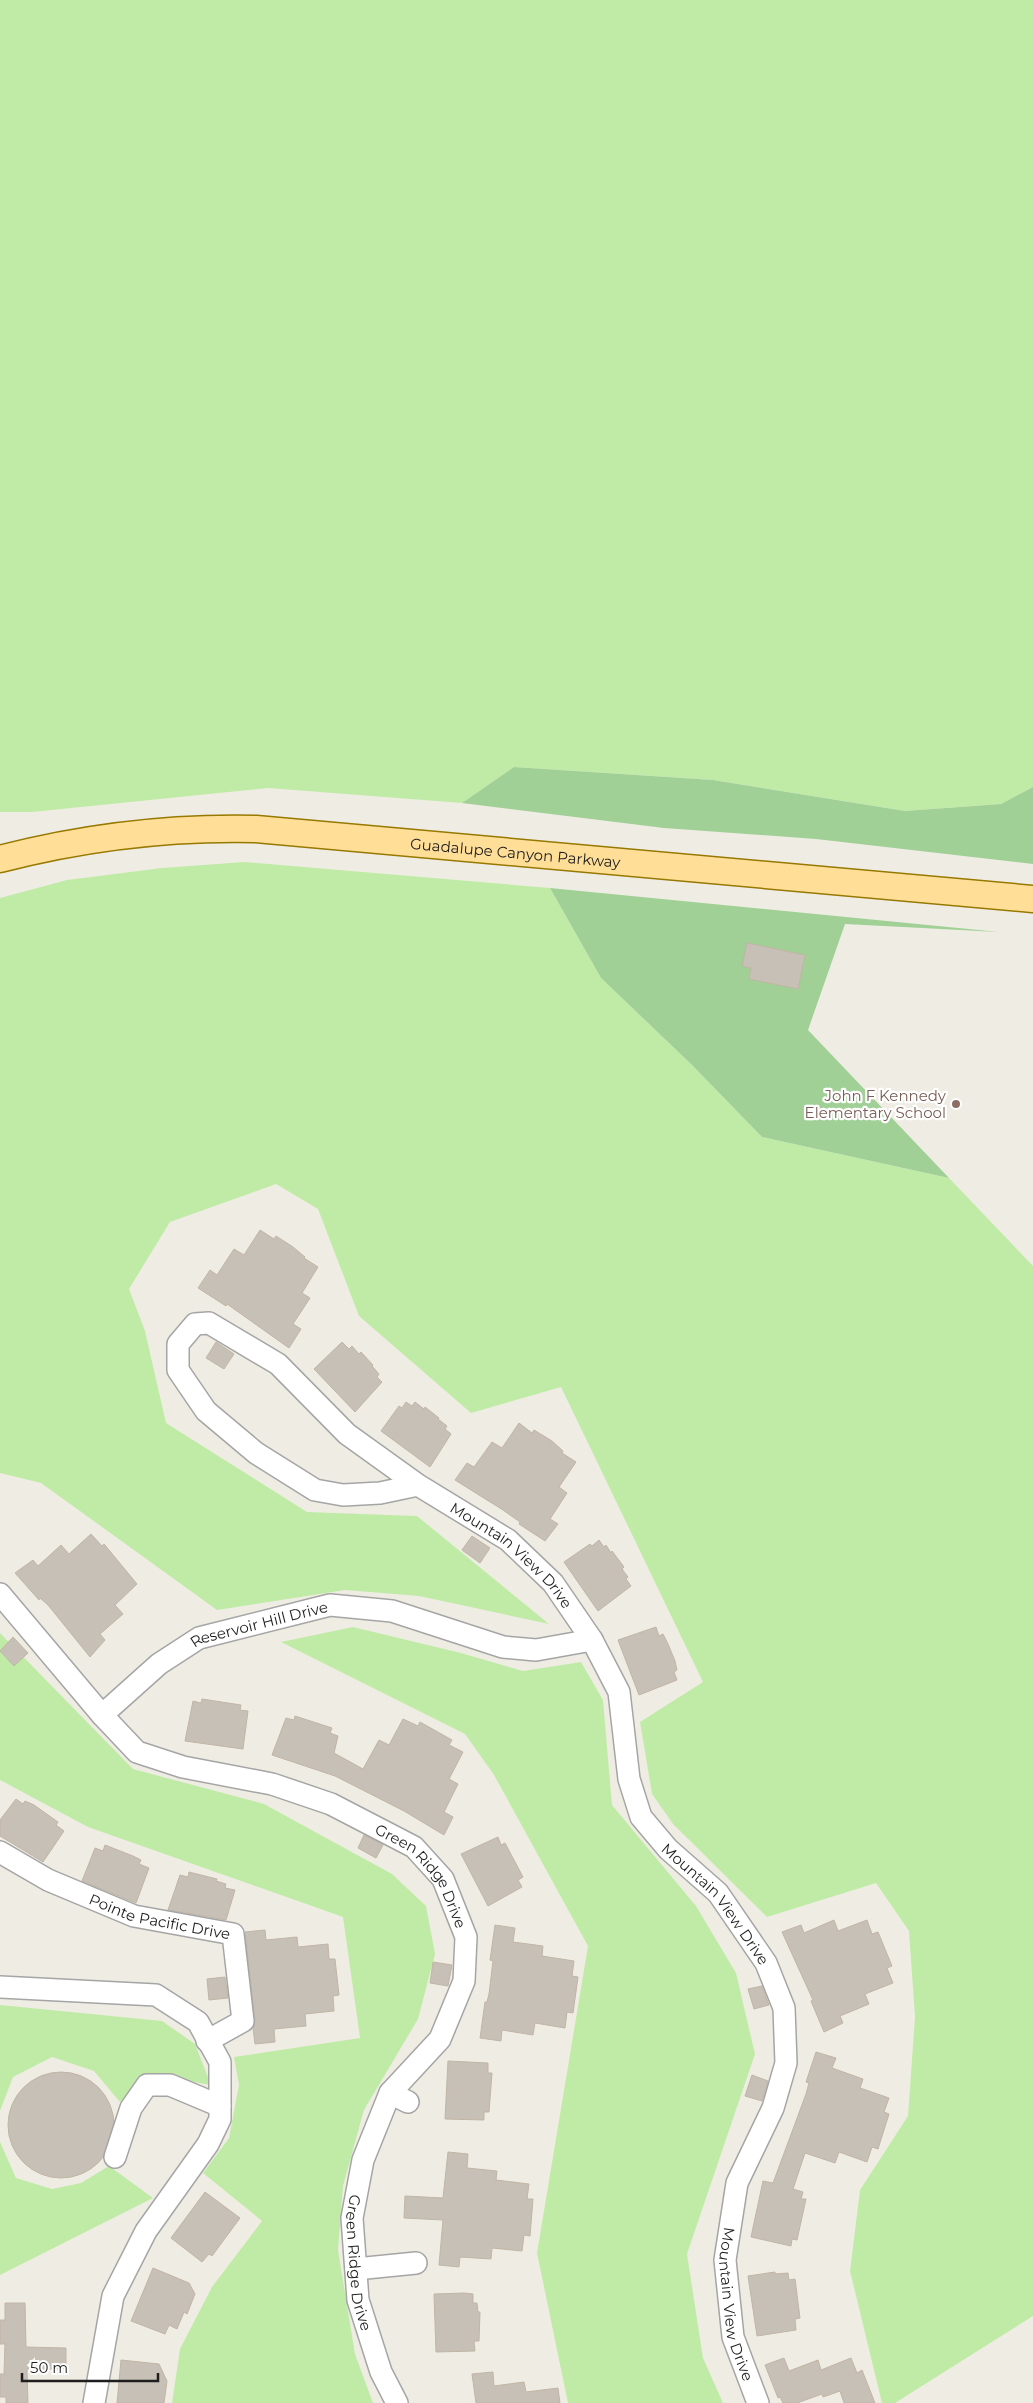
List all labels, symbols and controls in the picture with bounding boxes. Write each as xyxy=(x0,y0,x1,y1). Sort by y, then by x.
street label: Guadalupe Canyon Parkway xyxy=(409,833,622,871)
place label: John F Kennedy Elementary School xyxy=(805,1086,947,1122)
marker: John F Kennedy Elementary School xyxy=(950,1098,962,1110)
street label: Mountain View Drive xyxy=(447,1498,577,1612)
street label: Reservoir Hill Drive xyxy=(186,1596,330,1651)
street label: Green Ridge Drive xyxy=(372,1819,471,1931)
street label: Mountain View Drive xyxy=(658,1839,774,1968)
street label: Pointe Pacific Drive xyxy=(86,1889,232,1943)
street label: Green Ridge Drive xyxy=(342,2193,377,2333)
street label: Mountain View Drive xyxy=(715,2226,758,2383)
scale bar xyxy=(22,2350,159,2382)
text: 50 m xyxy=(30,2358,68,2377)

